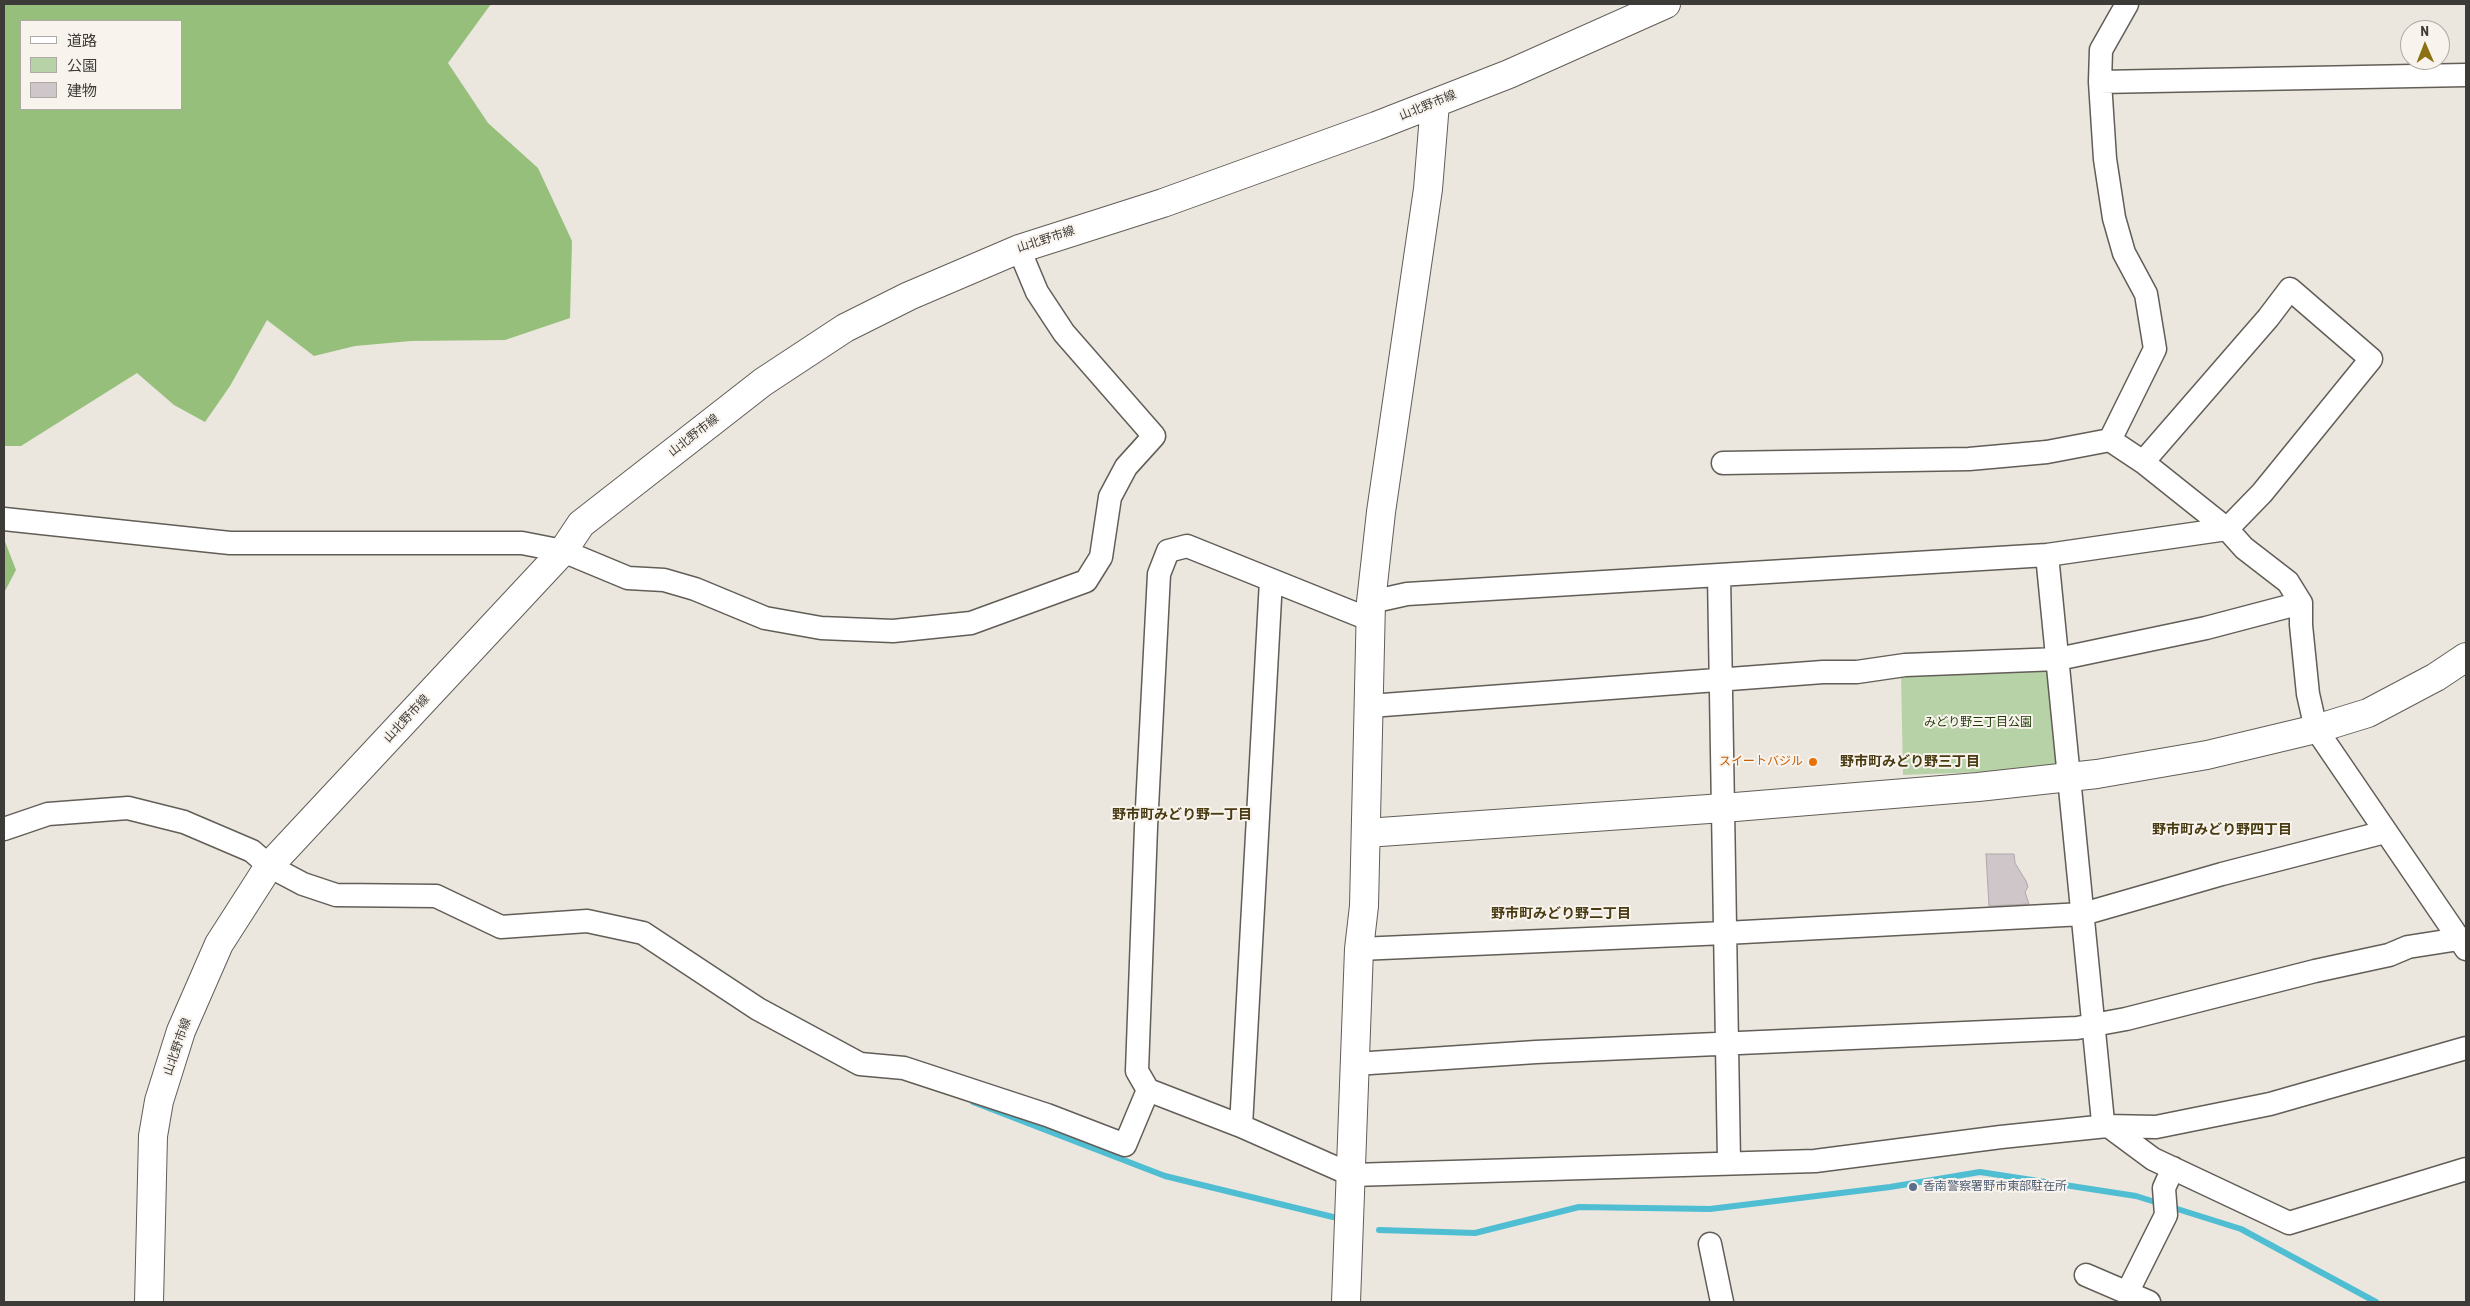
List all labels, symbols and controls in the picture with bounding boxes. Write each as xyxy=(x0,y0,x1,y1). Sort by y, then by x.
legend xyxy=(20,20,182,110)
north arrow xyxy=(2400,20,2450,70)
text: N xyxy=(2420,23,2429,39)
text: 道路 xyxy=(67,32,97,50)
text: 公園 xyxy=(67,57,97,75)
text: 建物 xyxy=(67,82,97,100)
street label: 山北野市線 xyxy=(1397,88,1459,124)
street label: 山北野市線 xyxy=(1015,224,1077,256)
street label: 山北野市線 xyxy=(666,412,722,460)
street label: 山北野市線 xyxy=(381,692,433,746)
park label: みどり野三丁目公園 xyxy=(1924,716,2032,730)
district label: 野市町みどり野三丁目 xyxy=(1840,754,1980,770)
place label: スイートバジル xyxy=(1719,755,1803,769)
marker: スイートバジル xyxy=(1807,756,1819,768)
district label: 野市町みどり野一丁目 xyxy=(1112,807,1252,823)
district label: 野市町みどり野四丁目 xyxy=(2152,822,2292,838)
district label: 野市町みどり野二丁目 xyxy=(1491,906,1631,922)
street label: 山北野市線 xyxy=(161,1016,195,1078)
place label: 香南警察署野市東部駐在所 xyxy=(1923,1180,2067,1194)
marker: 香南警察署野市東部駐在所 xyxy=(1907,1181,1919,1193)

